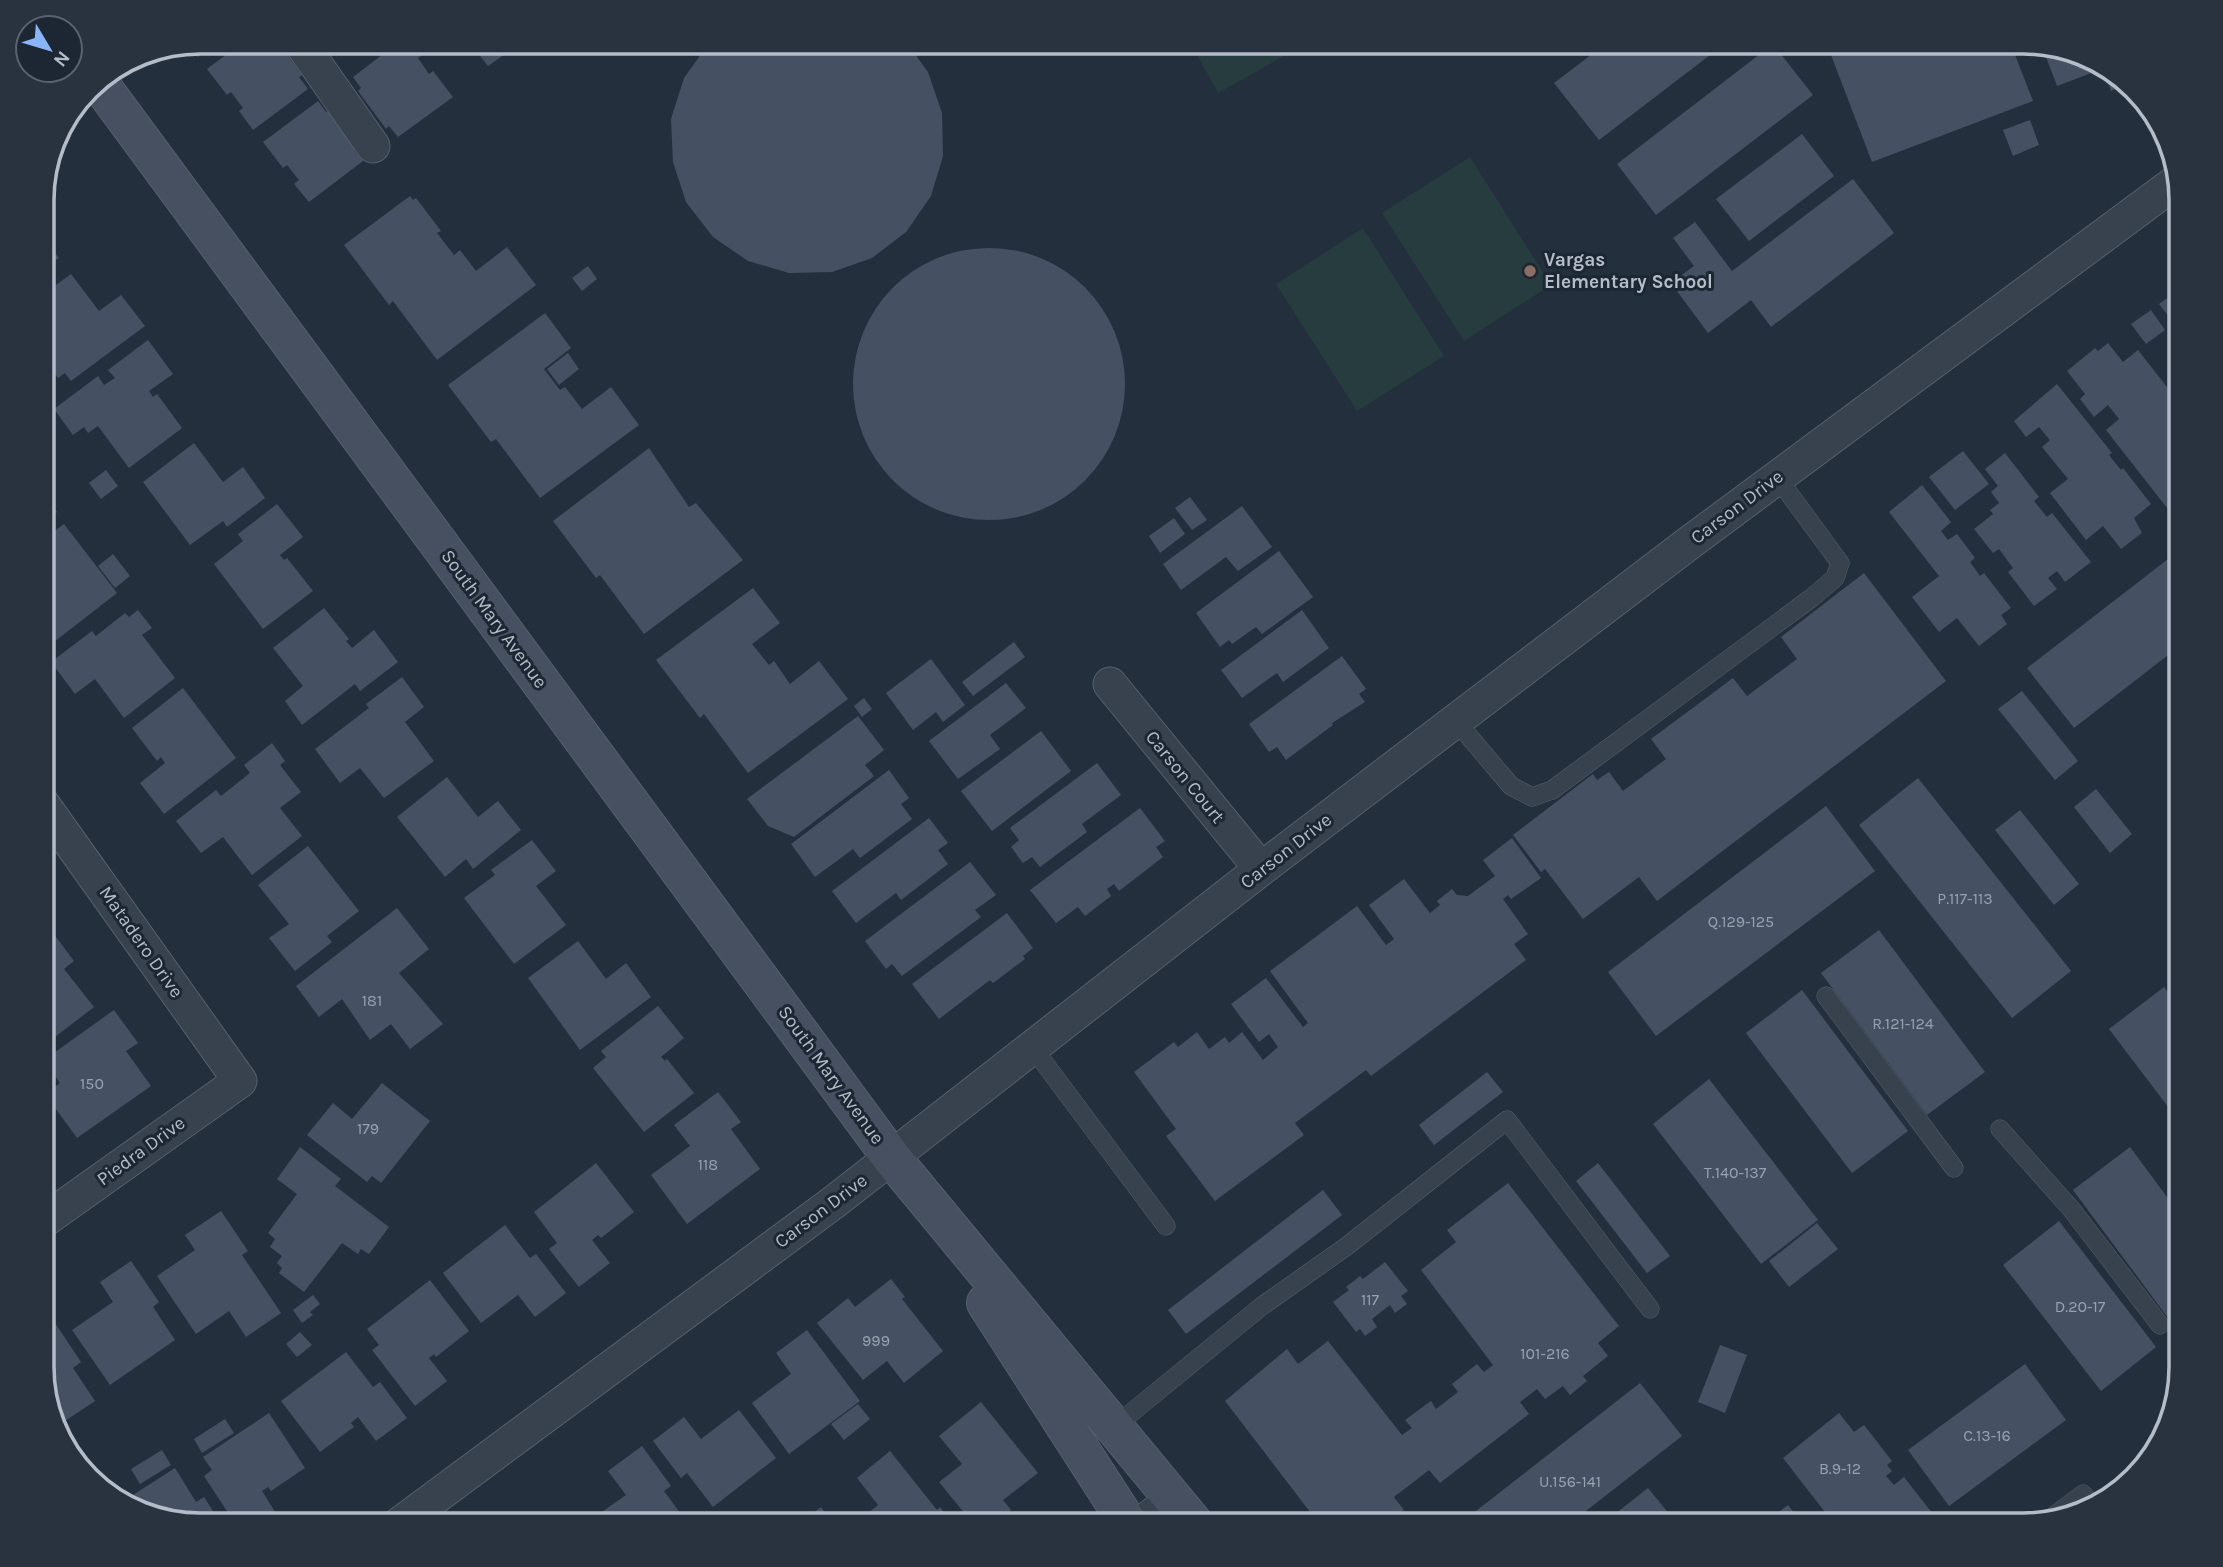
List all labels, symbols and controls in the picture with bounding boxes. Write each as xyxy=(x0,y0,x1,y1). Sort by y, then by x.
north arrow xyxy=(14,14,84,84)
text: N xyxy=(49,47,74,71)
place label: Vargas Elementary School xyxy=(1544,249,1713,293)
marker: Vargas Elementary School xyxy=(1522,263,1538,279)
street label: Carson Drive xyxy=(1687,465,1787,549)
street label: South Mary Avenue xyxy=(436,545,552,693)
street label: Carson Court xyxy=(1141,726,1229,828)
street label: Carson Drive xyxy=(1236,809,1336,893)
street label: Matadero Drive xyxy=(94,882,188,1002)
house number: P.117-113 xyxy=(1937,889,1993,908)
house number: Q.129-125 xyxy=(1708,912,1774,931)
house number: 181 xyxy=(362,991,382,1010)
street label: South Mary Avenue xyxy=(773,1001,889,1149)
house number: R.121-124 xyxy=(1872,1014,1934,1033)
house number: 150 xyxy=(80,1074,104,1093)
street label: Piedra Drive xyxy=(93,1112,189,1190)
house number: 179 xyxy=(357,1119,379,1138)
house number: 118 xyxy=(698,1155,718,1174)
house number: T.140-137 xyxy=(1704,1163,1767,1182)
street label: Carson Drive xyxy=(771,1169,871,1253)
house number: 117 xyxy=(1361,1290,1380,1309)
house number: D.20-17 xyxy=(2055,1297,2106,1316)
house number: 999 xyxy=(862,1331,890,1350)
house number: 101-216 xyxy=(1520,1344,1570,1363)
house number: C.13-16 xyxy=(1963,1426,2011,1445)
house number: B.9-12 xyxy=(1819,1459,1861,1478)
house number: U.156-141 xyxy=(1539,1472,1601,1491)

